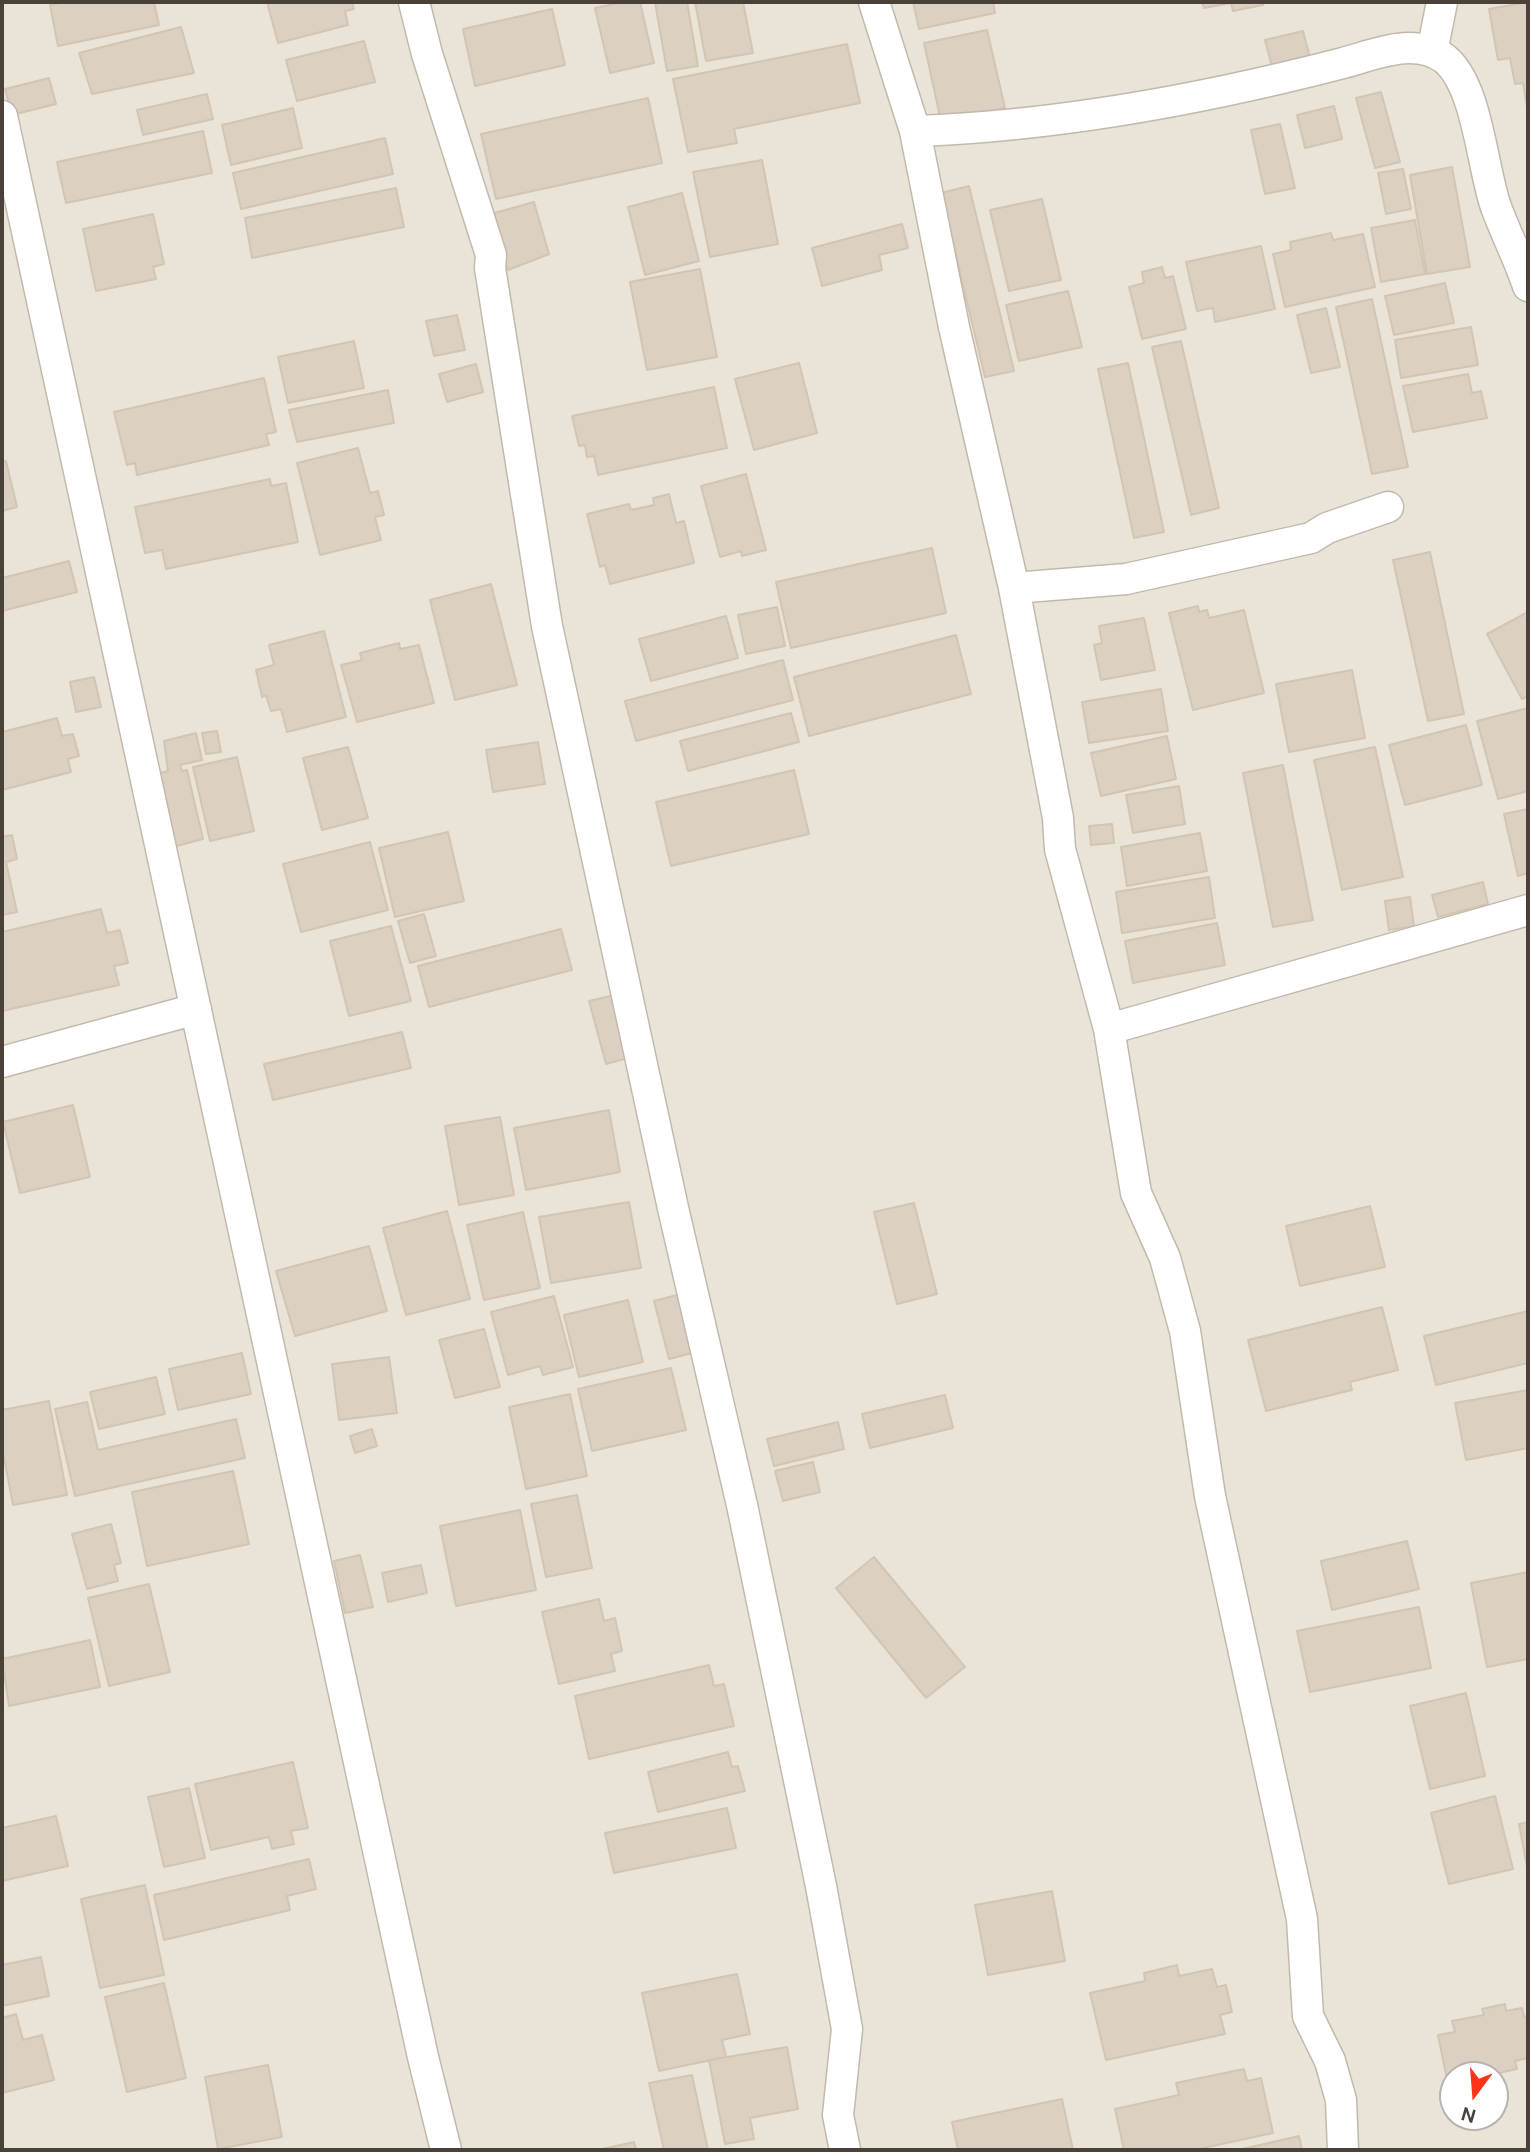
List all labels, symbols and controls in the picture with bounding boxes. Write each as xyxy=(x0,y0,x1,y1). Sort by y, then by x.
north arrow xyxy=(1439,2061,1509,2131)
text: N xyxy=(1459,2101,1479,2129)

